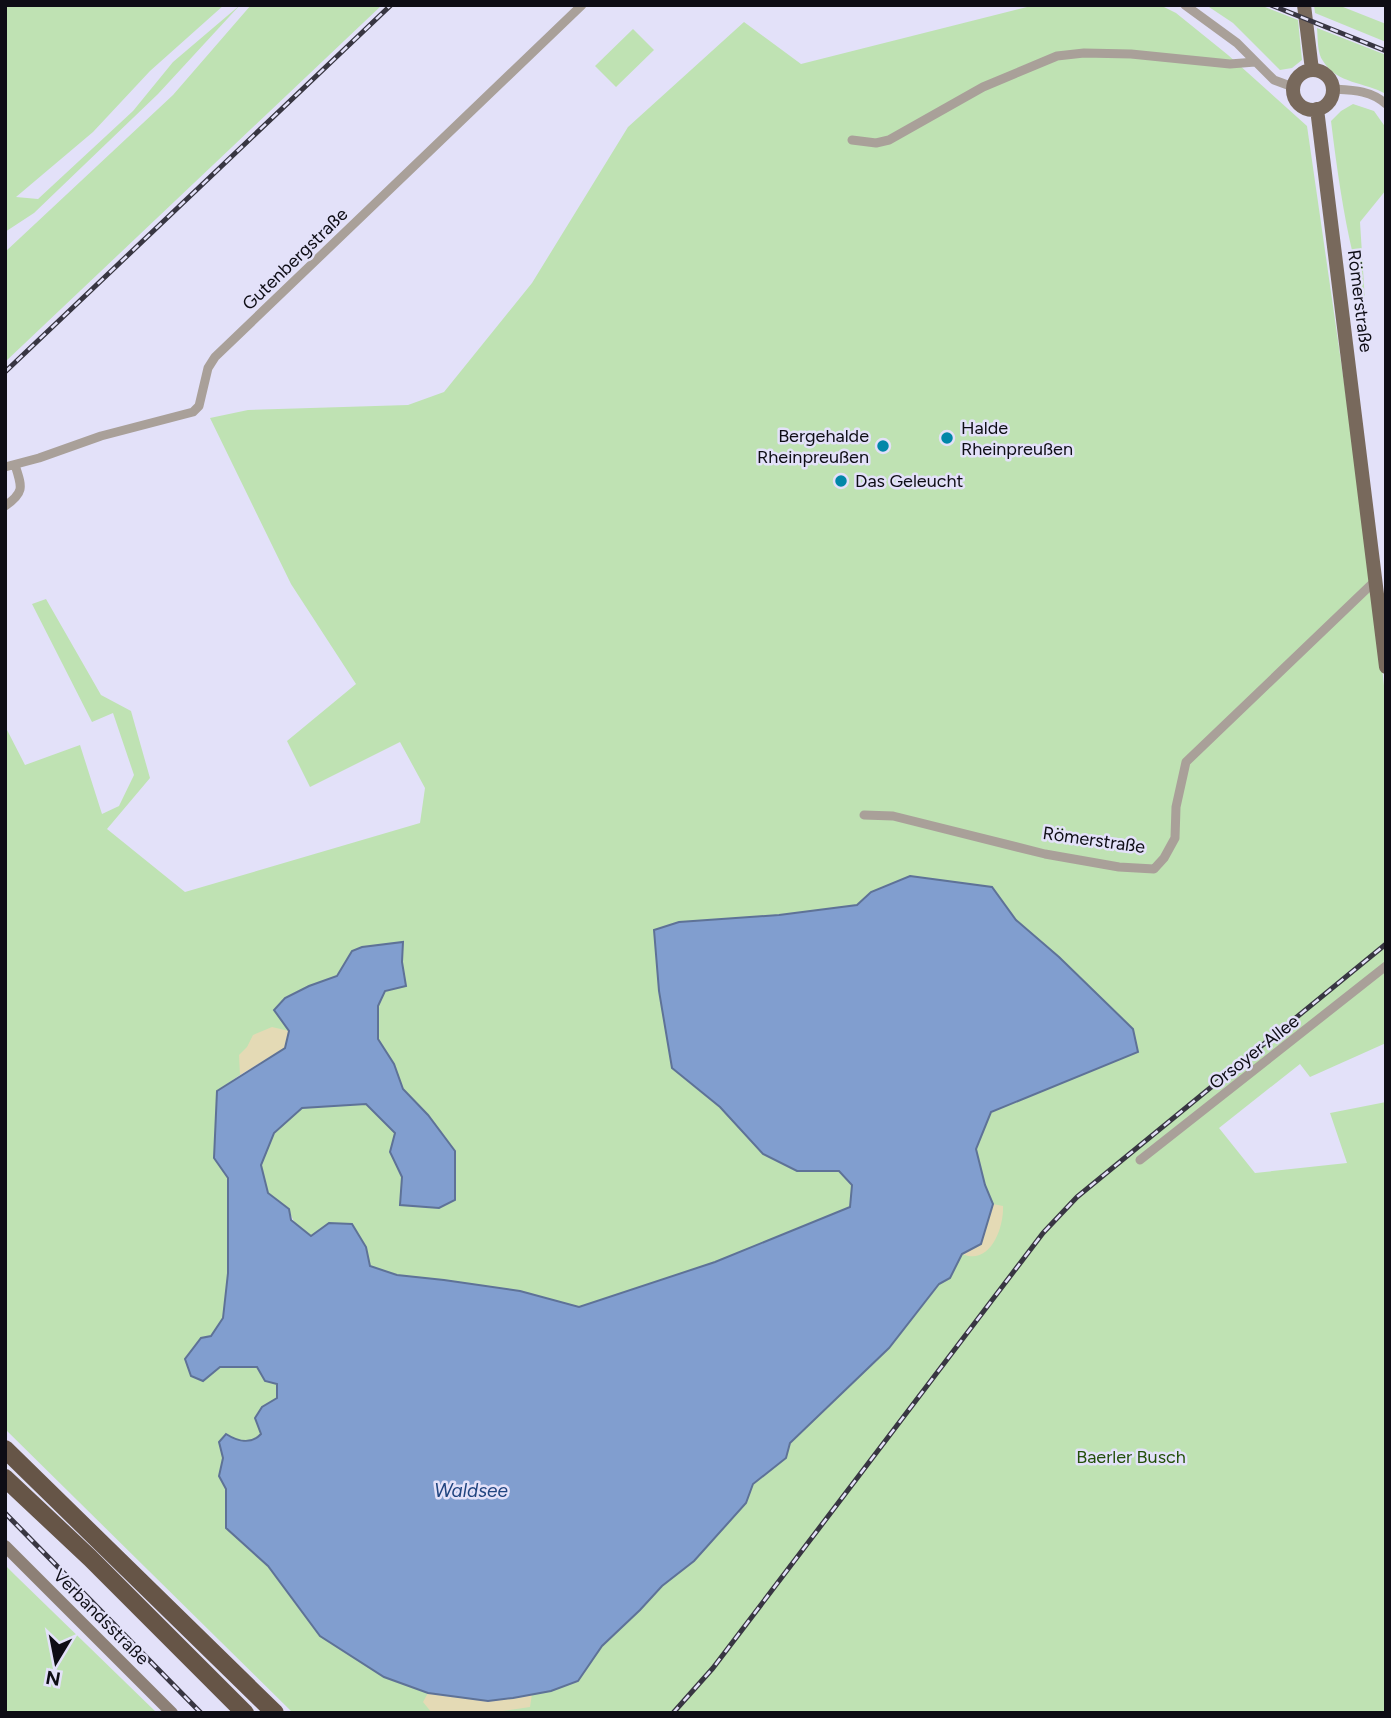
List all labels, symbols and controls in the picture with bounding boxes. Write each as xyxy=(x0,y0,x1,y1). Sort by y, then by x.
street label: Gutenbergstraße xyxy=(238,203,352,315)
street label: Römerstraße xyxy=(1343,248,1377,354)
place label: Halde Rheinpreußen xyxy=(961,417,1073,460)
place label: Bergehalde Rheinpreußen xyxy=(757,425,869,468)
marker: Halde Rheinpreußen xyxy=(939,430,955,446)
marker: Bergehalde Rheinpreußen xyxy=(875,438,891,454)
place label: Das Geleucht xyxy=(855,470,964,492)
marker: Das Geleucht xyxy=(833,473,849,489)
street label: Römerstraße xyxy=(1041,822,1147,858)
street label: Orsoyer Allee xyxy=(1205,1010,1303,1094)
park label: Baerler Busch xyxy=(1076,1446,1186,1468)
water label: Waldsee xyxy=(434,1479,508,1502)
street label: Verbandsstraße xyxy=(48,1564,154,1670)
north arrow xyxy=(21,1627,91,1697)
text: N xyxy=(44,1666,62,1691)

